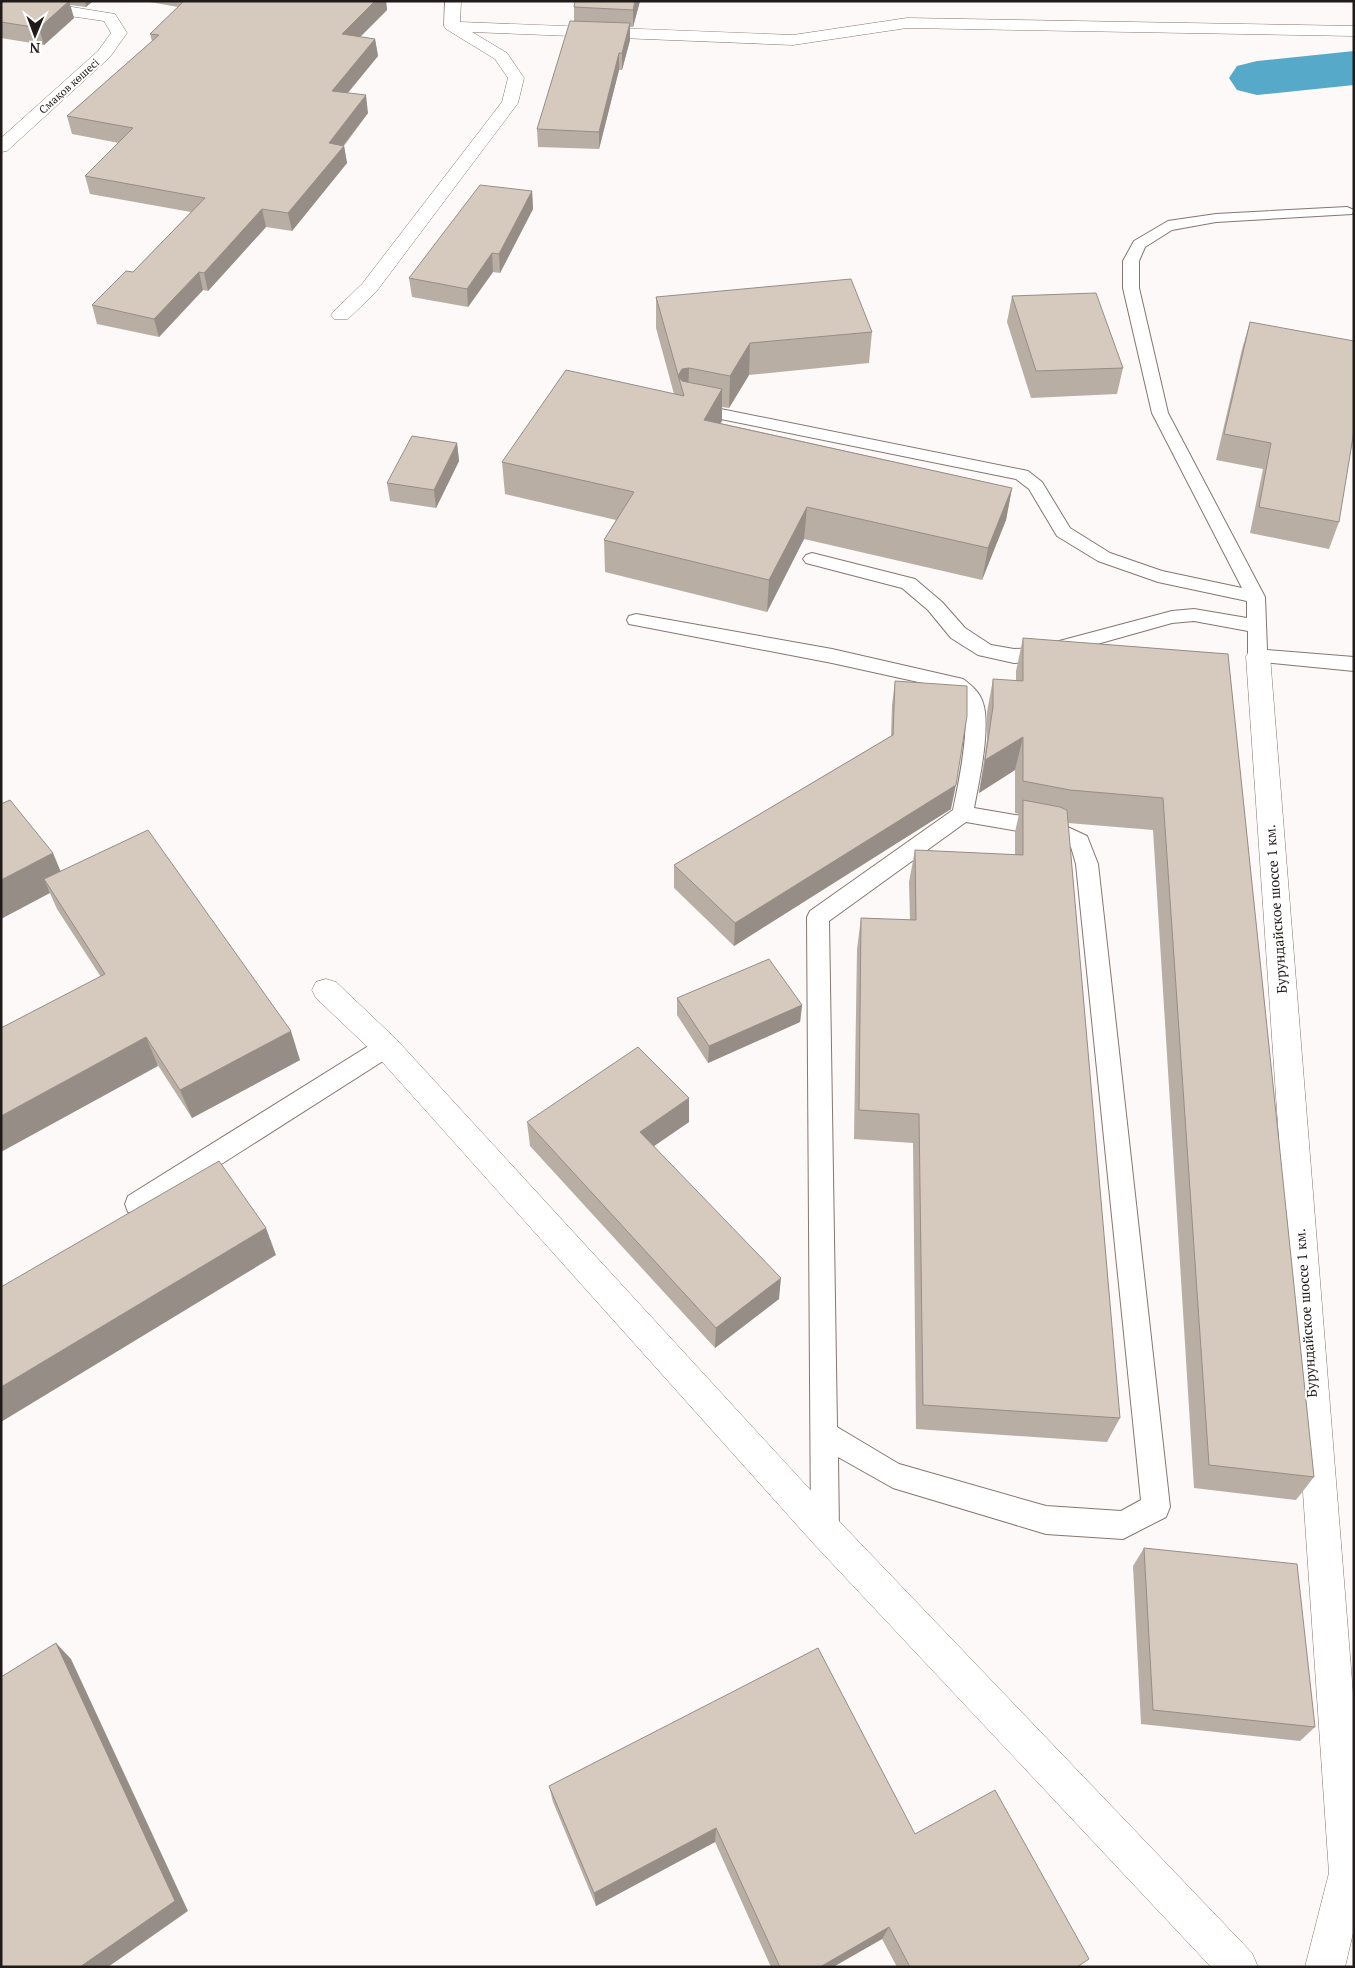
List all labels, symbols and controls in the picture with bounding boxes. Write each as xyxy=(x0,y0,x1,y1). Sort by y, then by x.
north arrow xyxy=(10,10,60,60)
text: N xyxy=(29,39,40,58)
street label: Смақов көшесі xyxy=(36,55,102,117)
street label: Бурундайское шоссе 1 км. xyxy=(1260,824,1291,994)
street label: Бурундайское шоссе 1 км. xyxy=(1290,1228,1321,1398)

